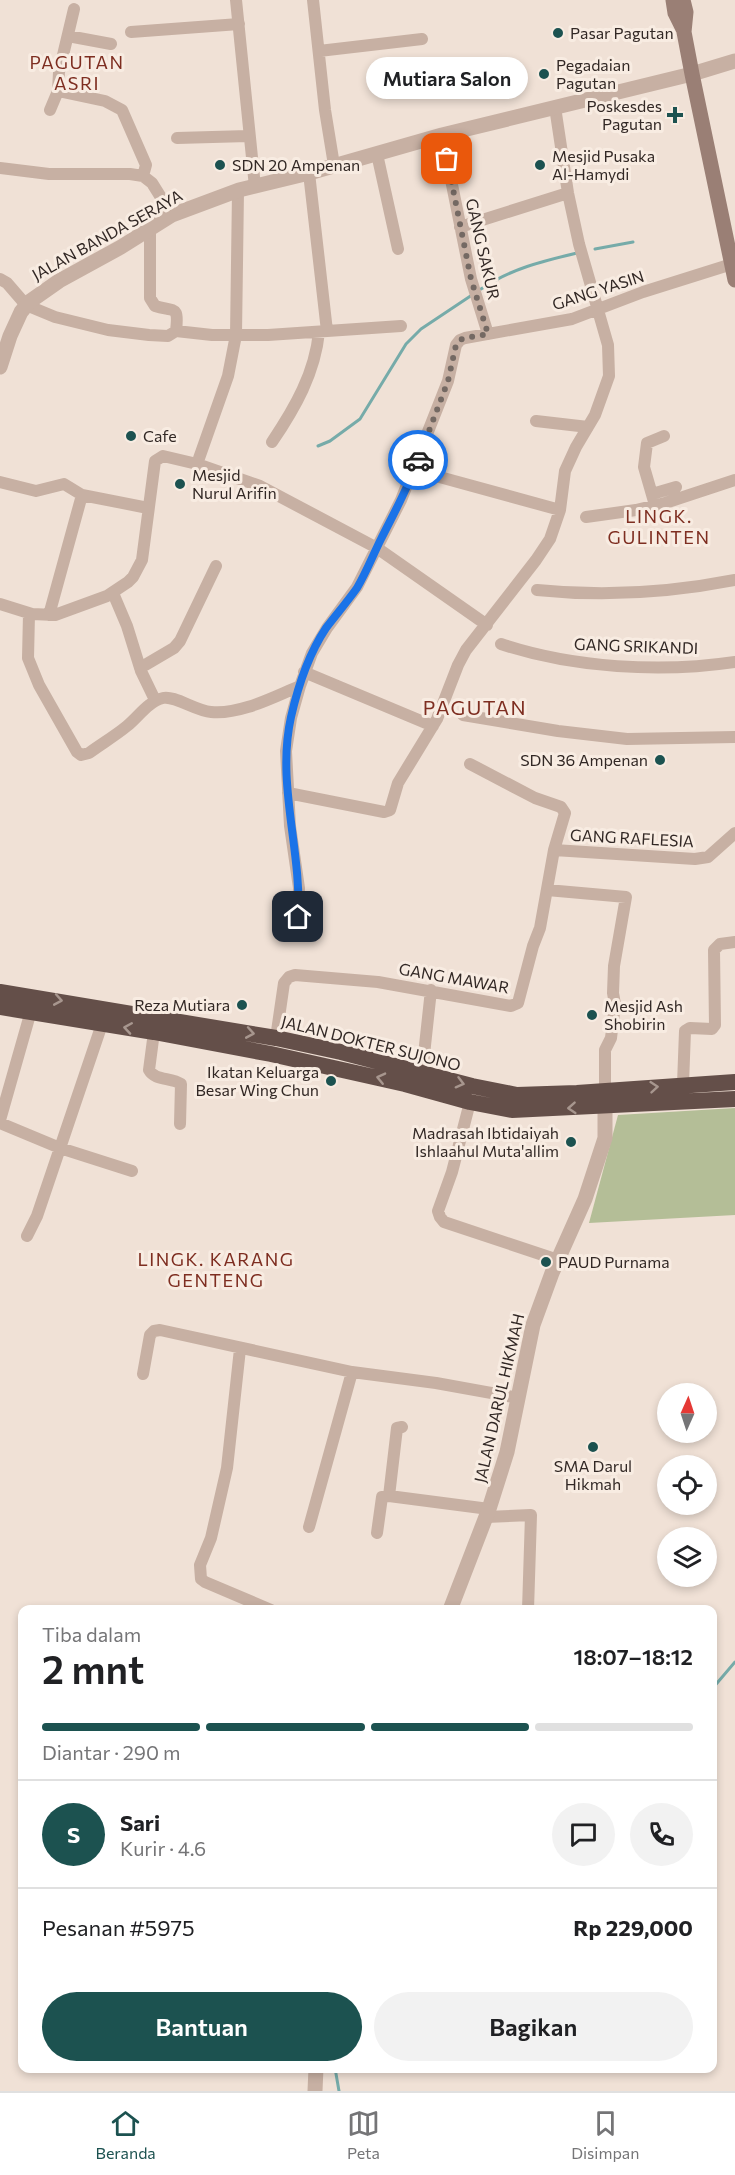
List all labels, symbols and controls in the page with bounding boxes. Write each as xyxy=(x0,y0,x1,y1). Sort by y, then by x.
place label: Pasar Pagutan xyxy=(570,23,674,42)
marker: Pasar Pagutan xyxy=(551,26,565,40)
district label: PAGUTAN ASRI xyxy=(29,51,125,94)
place label: Pegadaian Pagutan xyxy=(556,55,630,92)
callout: Mutiara Salon xyxy=(366,57,528,99)
text: Mutiara Salon xyxy=(383,66,511,90)
marker: Pegadaian Pagutan xyxy=(537,67,551,81)
place label: Poskesdes Pagutan xyxy=(587,96,662,133)
marker: Poskesdes Pagutan xyxy=(666,106,684,124)
pin xyxy=(421,133,472,184)
icon: bag xyxy=(430,142,463,175)
place label: Mesjid Pusaka Al-Hamydi xyxy=(552,146,655,183)
place label: SDN 20 Ampenan xyxy=(232,155,360,174)
marker: SDN 20 Ampenan xyxy=(213,158,227,172)
marker: Mesjid Pusaka Al-Hamydi xyxy=(533,158,547,172)
street label: JALAN BANDA SERAYA xyxy=(28,185,185,284)
street label: GANG SAKUR xyxy=(463,196,504,302)
street label: GANG YASIN xyxy=(549,266,646,313)
place label: Cafe xyxy=(143,426,177,445)
marker: Cafe xyxy=(124,429,138,443)
courier xyxy=(388,430,448,490)
icon: car xyxy=(402,444,435,477)
place label: Mesjid Nurul Arifin xyxy=(192,465,277,502)
marker: Mesjid Nurul Arifin xyxy=(173,477,187,491)
district label: LINGK. GULINTEN xyxy=(607,505,711,548)
street label: GANG SRIKANDI xyxy=(574,634,698,657)
district label: PAGUTAN xyxy=(423,695,527,719)
place label: SDN 36 Ampenan xyxy=(520,750,648,769)
marker: SDN 36 Ampenan xyxy=(653,753,667,767)
street label: GANG RAFLESIA xyxy=(570,825,695,850)
pin xyxy=(272,891,323,942)
icon: home xyxy=(281,900,314,933)
street label: GANG MAWAR xyxy=(397,958,511,997)
one-way arrow xyxy=(52,993,62,1006)
place label: Reza Mutiara xyxy=(134,995,230,1014)
place label: Mesjid Ash Shobirin xyxy=(604,996,683,1033)
marker: Reza Mutiara xyxy=(235,998,249,1012)
marker: Mesjid Ash Shobirin xyxy=(585,1008,599,1022)
street label: JALAN DOKTER SUJONO xyxy=(280,1011,463,1074)
one-way arrow xyxy=(123,1023,132,1035)
one-way arrow xyxy=(245,1026,255,1039)
place label: Ikatan Keluarga Besar Wing Chun xyxy=(196,1062,319,1099)
one-way arrow xyxy=(376,1072,386,1085)
marker: Ikatan Keluarga Besar Wing Chun xyxy=(324,1074,338,1088)
one-way arrow xyxy=(454,1076,465,1088)
one-way arrow xyxy=(649,1081,658,1094)
one-way arrow xyxy=(567,1101,576,1114)
place label: Madrasah Ibtidaiyah Ishlaahul Muta'allim xyxy=(412,1123,559,1160)
marker: Madrasah Ibtidaiyah Ishlaahul Muta'allim xyxy=(564,1135,578,1149)
district label: LINGK. KARANG GENTENG xyxy=(137,1248,295,1291)
place label: PAUD Purnama xyxy=(558,1252,670,1271)
marker: PAUD Purnama xyxy=(539,1255,553,1269)
street label: JALAN DARUL HIKMAH xyxy=(470,1311,527,1484)
north arrow xyxy=(657,1383,717,1443)
map controls xyxy=(657,1383,717,1587)
marker: SMA Darul Hikmah xyxy=(586,1440,600,1454)
button: locate xyxy=(657,1455,717,1515)
place label: SMA Darul Hikmah xyxy=(554,1456,632,1493)
button: layers xyxy=(657,1527,717,1587)
text: Tiba dalam xyxy=(42,1622,141,1646)
text: 18:07–18:12 xyxy=(573,1643,693,1670)
text: 2 mnt xyxy=(42,1644,144,1692)
text: Diantar · 290 m xyxy=(42,1740,180,1764)
button: chat xyxy=(552,1803,615,1866)
button: phone xyxy=(630,1803,693,1866)
text: Sari xyxy=(120,1809,160,1836)
text: S xyxy=(67,1821,80,1848)
text: Kurir · 4.6 xyxy=(120,1836,206,1860)
text: Pesanan #5975 xyxy=(42,1914,195,1941)
text: Rp 229,000 xyxy=(573,1914,693,1941)
button: Bantuan xyxy=(42,1992,362,2061)
button: Bagikan xyxy=(374,1992,693,2061)
tab: Beranda xyxy=(96,2107,156,2162)
tab: Peta xyxy=(347,2107,380,2162)
tab: Disimpan xyxy=(571,2107,639,2162)

